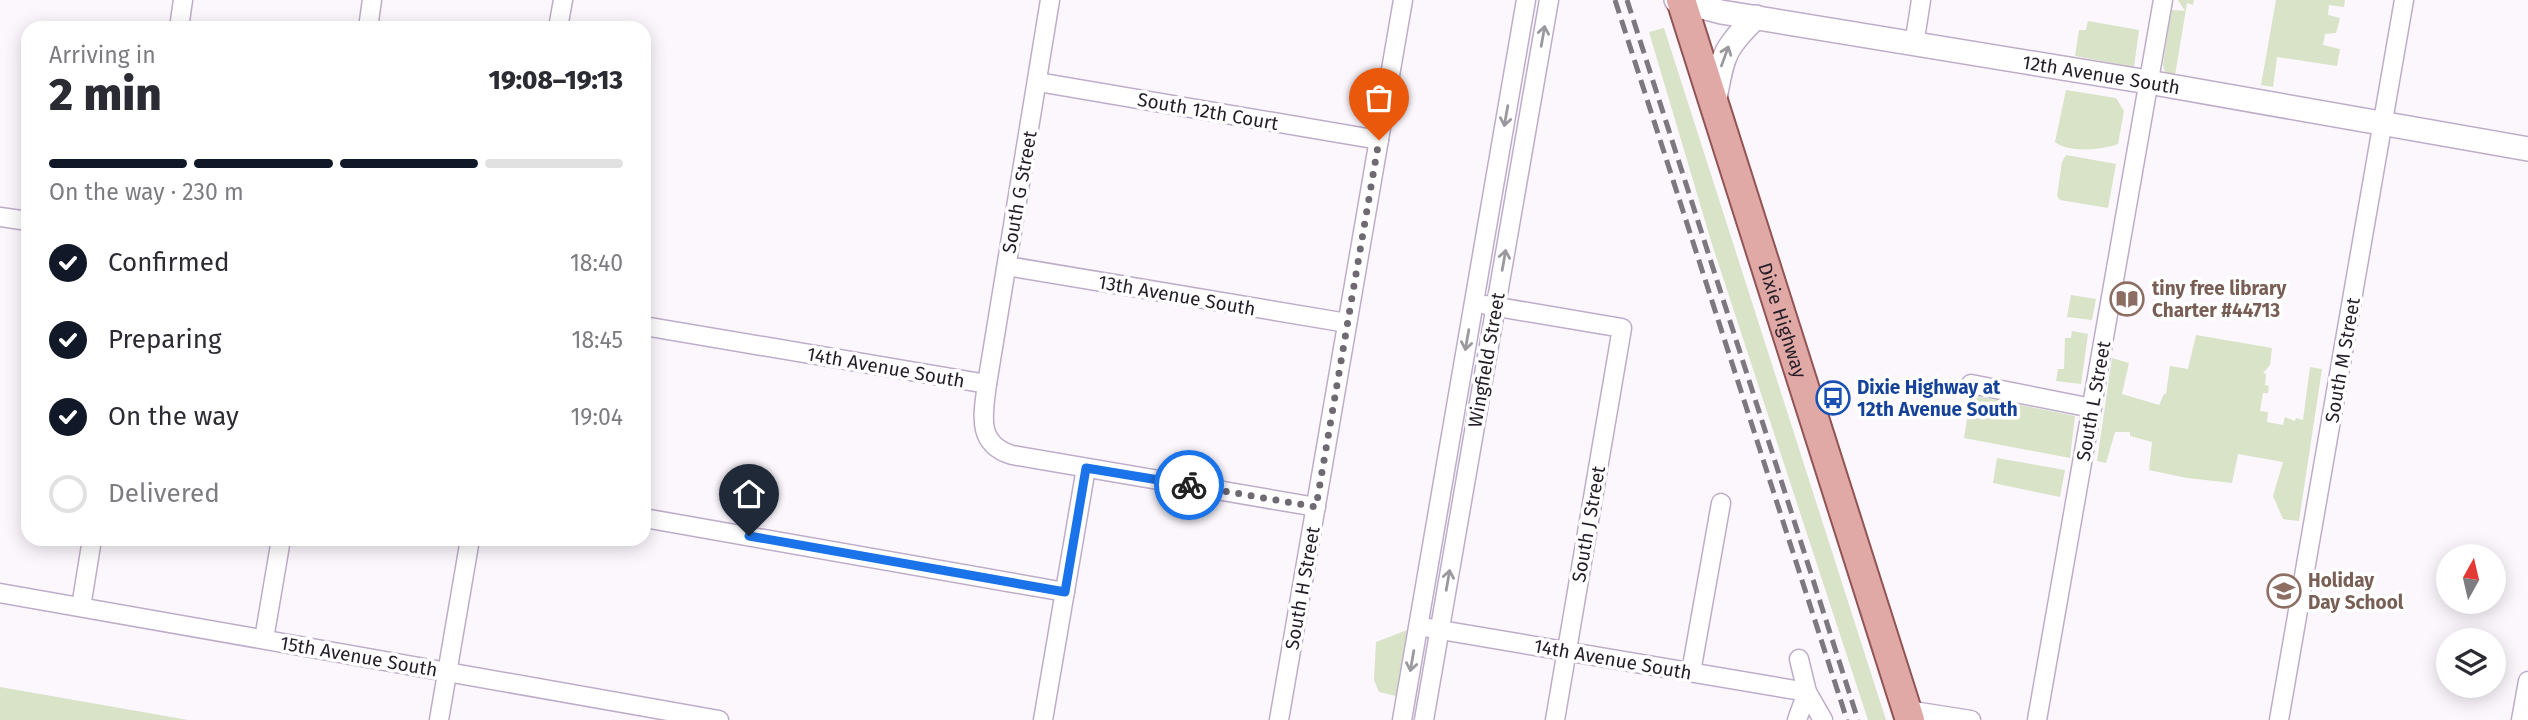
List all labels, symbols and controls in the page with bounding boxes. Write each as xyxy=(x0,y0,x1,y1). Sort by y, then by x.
one-way arrow xyxy=(1537,25,1550,47)
text: Arriving in xyxy=(49,41,156,69)
one-way arrow xyxy=(1720,45,1733,67)
street label: 12th Avenue South xyxy=(2021,51,2182,99)
text: 19:08–19:13 xyxy=(489,65,623,96)
text: 2 min xyxy=(49,67,162,122)
pin xyxy=(1349,68,1409,140)
icon: bag xyxy=(1360,79,1398,117)
street label: South 12th Court xyxy=(1136,88,1280,135)
one-way arrow xyxy=(1499,104,1512,126)
street label: South G Street xyxy=(997,129,1042,255)
text: On the way · 230 m xyxy=(49,178,244,206)
icon: check xyxy=(49,244,87,282)
text: Confirmed xyxy=(108,247,229,278)
text: 18:40 xyxy=(570,249,623,277)
one-way arrow xyxy=(1498,249,1511,272)
street label: Dixie Highway xyxy=(1753,260,1812,381)
street label: 13th Avenue South xyxy=(1096,270,1257,321)
place label: tiny free library Charter #44713 xyxy=(2152,277,2287,322)
library icon: tiny free library Charter #44713 xyxy=(2108,280,2146,318)
street label: Wingfield Street xyxy=(1463,291,1510,429)
street label: South M Street xyxy=(2320,295,2365,425)
icon: check xyxy=(49,321,87,359)
text: Preparing xyxy=(108,324,221,355)
text: 18:45 xyxy=(571,326,623,354)
one-way arrow xyxy=(1460,328,1474,351)
street label: South L Street xyxy=(2072,339,2115,463)
street label: 14th Avenue South xyxy=(805,342,967,393)
place label: Dixie Highway at 12th Avenue South xyxy=(1857,376,2018,421)
bus stop icon: Dixie Highway at 12th Avenue South xyxy=(1814,379,1852,417)
icon: check xyxy=(49,398,87,436)
text: On the way xyxy=(108,401,239,432)
text: 19:04 xyxy=(570,403,623,431)
courier xyxy=(1154,450,1224,520)
pin xyxy=(719,464,779,536)
street label: South J Street xyxy=(1567,464,1610,584)
icon: bike xyxy=(1170,466,1208,504)
icon: home xyxy=(730,475,768,513)
text: Delivered xyxy=(108,478,220,509)
street label: South H Street xyxy=(1280,524,1325,652)
north arrow xyxy=(2436,544,2506,614)
map controls xyxy=(2436,544,2506,698)
one-way arrow xyxy=(1442,569,1455,592)
place label: Holiday Day School xyxy=(2308,569,2404,614)
school or university icon: Holiday Day School xyxy=(2265,572,2303,610)
button: layers xyxy=(2436,628,2506,698)
street label: 15th Avenue South xyxy=(279,631,439,682)
street label: 14th Avenue South xyxy=(1532,634,1694,685)
one-way arrow xyxy=(1405,649,1418,672)

